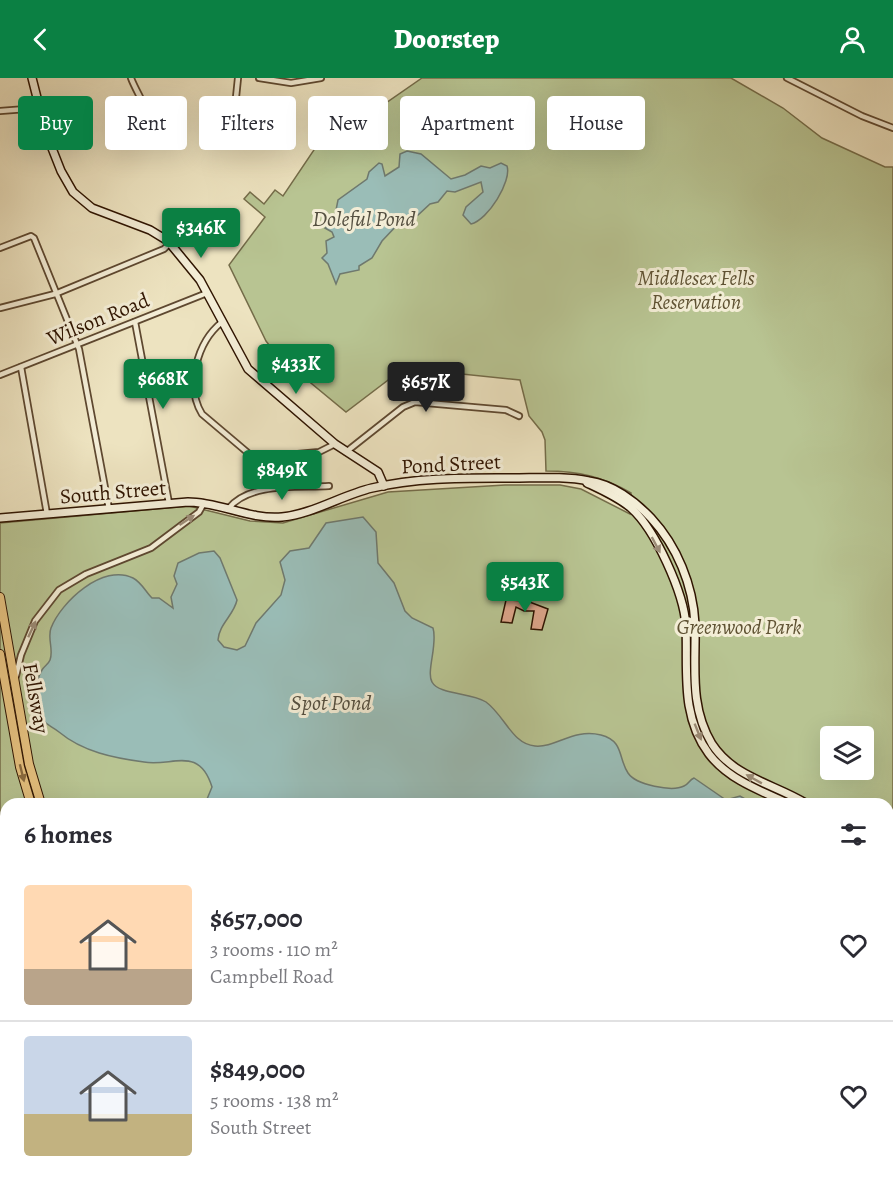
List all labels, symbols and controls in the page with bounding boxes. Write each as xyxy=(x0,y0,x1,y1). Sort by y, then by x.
text: Doorstep xyxy=(394,21,499,57)
icon: back xyxy=(24,23,57,56)
icon: person xyxy=(836,23,869,56)
chip: Buy xyxy=(18,96,93,150)
chip: Rent xyxy=(105,96,187,150)
chip: Filters xyxy=(199,96,296,150)
chip: New xyxy=(308,96,388,150)
chip: Apartment xyxy=(400,96,535,150)
chip: House xyxy=(547,96,645,150)
water label: Doleful Pond xyxy=(312,204,416,234)
pin: $346K xyxy=(159,208,243,259)
text: $346K xyxy=(176,214,226,241)
park label: Middlesex Fells Reservation xyxy=(637,264,755,316)
street label: Wilson Road xyxy=(42,286,154,353)
pin: $433K xyxy=(254,344,338,395)
text: $433K xyxy=(271,350,321,377)
pin: $668K xyxy=(121,359,205,410)
pin: $657K xyxy=(384,362,468,413)
text: $668K xyxy=(138,365,188,392)
text: $657K xyxy=(402,368,450,395)
street label: Pond Street xyxy=(400,447,502,481)
pin: $849K xyxy=(240,450,324,501)
text: $849K xyxy=(257,456,307,483)
street label: South Street xyxy=(59,473,167,511)
one-way arrow xyxy=(178,514,194,526)
one-way arrow xyxy=(651,537,661,554)
pin: $543K xyxy=(483,562,567,613)
text: $543K xyxy=(501,568,550,595)
park label: Greenwood Park xyxy=(676,613,802,641)
one-way arrow xyxy=(27,620,36,637)
street label: Fellsway xyxy=(16,661,56,736)
water label: Spot Pond xyxy=(291,688,371,718)
one-way arrow xyxy=(694,723,703,741)
map controls xyxy=(820,726,874,780)
button: layers xyxy=(820,726,874,780)
one-way arrow xyxy=(18,764,28,782)
one-way arrow xyxy=(745,774,762,784)
text: 6 homes xyxy=(24,817,113,852)
icon: filters xyxy=(837,818,870,851)
text: $657,000 xyxy=(210,901,303,936)
icon: home xyxy=(72,909,144,981)
icon: heart xyxy=(837,929,870,962)
text: 3 rooms · 110 m² xyxy=(210,936,338,963)
text: Campbell Road xyxy=(210,963,334,990)
text: $849,000 xyxy=(210,1052,305,1087)
icon: home xyxy=(72,1060,144,1132)
icon: heart xyxy=(837,1080,870,1113)
text: 5 rooms · 138 m² xyxy=(210,1087,339,1114)
text: South Street xyxy=(210,1114,311,1141)

